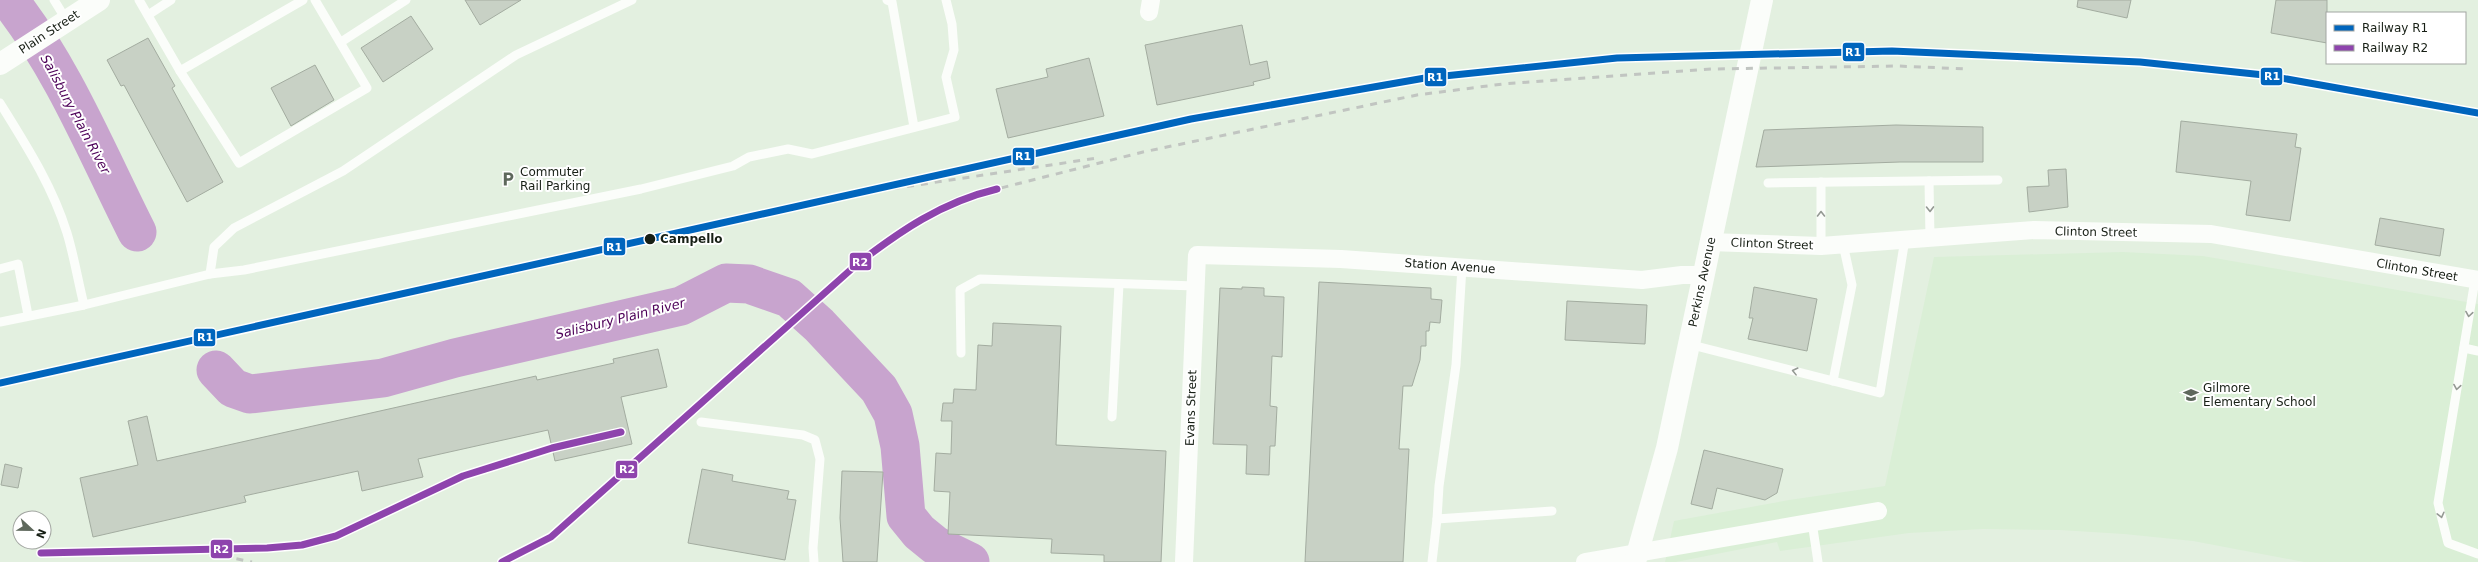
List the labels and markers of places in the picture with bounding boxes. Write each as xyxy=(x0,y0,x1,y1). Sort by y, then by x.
place label: Commuter Rail Parking xyxy=(520,165,590,193)
parking icon: Commuter Rail Parking xyxy=(499,170,517,188)
marker: Campello xyxy=(643,232,657,246)
place label: Campello xyxy=(660,232,723,246)
place label: Gilmore Elementary School xyxy=(2203,381,2316,409)
school or university icon: Gilmore Elementary School xyxy=(2182,386,2200,404)

